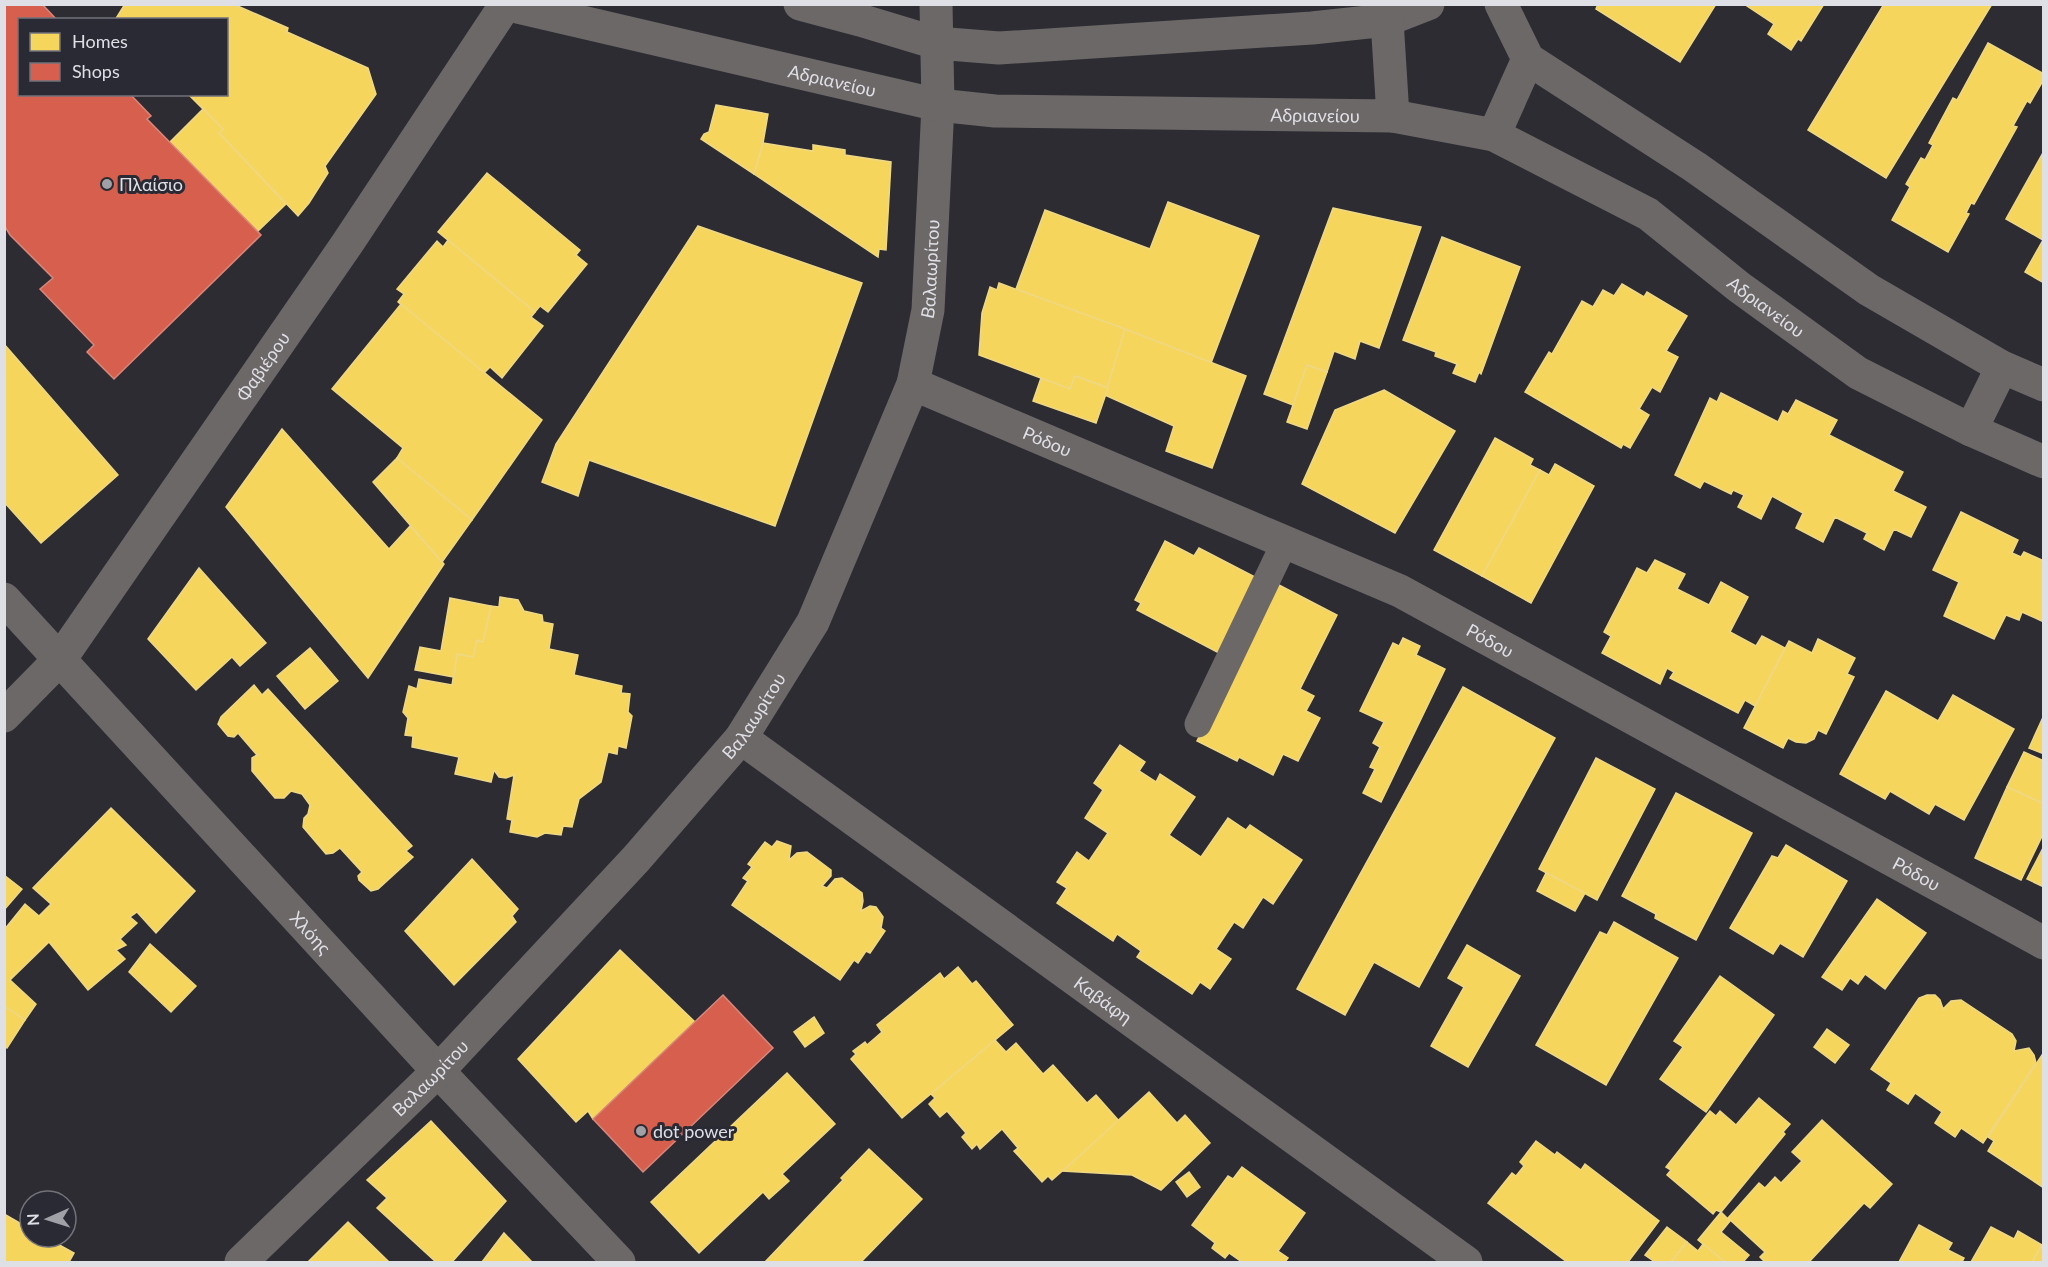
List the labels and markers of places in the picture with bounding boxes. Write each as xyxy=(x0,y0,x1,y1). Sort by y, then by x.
place label: Πλαίσιο xyxy=(119,173,183,195)
marker: Πλαίσιο xyxy=(100,177,114,191)
place label: dot power xyxy=(653,1120,735,1142)
marker: dot power xyxy=(634,1124,648,1138)

